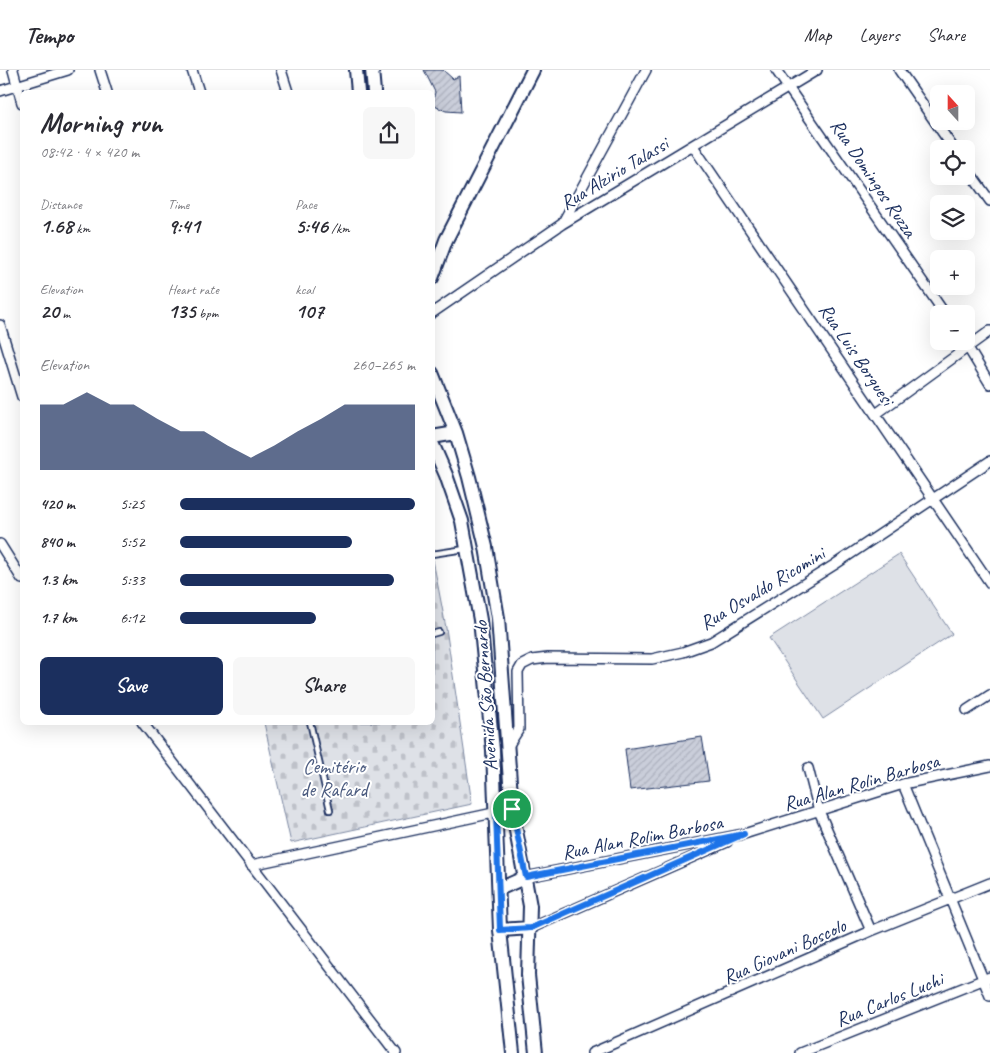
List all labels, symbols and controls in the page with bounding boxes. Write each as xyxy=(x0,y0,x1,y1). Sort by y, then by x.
text: Tempo xyxy=(25,20,73,50)
text: Map xyxy=(804,24,832,46)
text: Layers xyxy=(860,24,899,46)
text: Share xyxy=(927,24,965,46)
north arrow xyxy=(930,85,975,130)
map controls xyxy=(930,85,975,350)
text: Morning run xyxy=(40,105,162,140)
button: share xyxy=(363,107,415,159)
street label: Rua Domingos Ruzza xyxy=(825,114,923,243)
street label: Rua Alzirio Talassi xyxy=(556,130,675,215)
button: locate xyxy=(930,140,975,185)
text: 08:42 · 4 × 420 m xyxy=(40,142,139,162)
button: layers xyxy=(930,195,975,240)
text: Distance xyxy=(40,196,82,213)
text: Time xyxy=(168,196,189,213)
text: Pace xyxy=(295,196,317,213)
text: 1.68 xyxy=(40,213,73,239)
text: 9:41 xyxy=(168,213,200,239)
text: 5:46 xyxy=(295,213,328,239)
text: km xyxy=(73,220,90,237)
text: /km xyxy=(328,220,350,237)
button: + xyxy=(930,250,975,295)
text: Elevation xyxy=(40,281,83,298)
text: Heart rate xyxy=(168,281,219,298)
text: kcal xyxy=(295,281,314,298)
text: 20 xyxy=(40,298,59,324)
text: 135 xyxy=(168,298,196,324)
text: 107 xyxy=(295,298,324,324)
street label: Rua Luis Borguesi xyxy=(813,298,901,412)
text: m xyxy=(59,305,70,322)
text: bpm xyxy=(196,305,218,322)
button: − xyxy=(930,305,975,350)
text: Elevation xyxy=(40,355,89,375)
text: 260–265 m xyxy=(352,355,415,375)
text: 420 m xyxy=(40,494,75,514)
text: 5:25 xyxy=(120,494,145,514)
text: 840 m xyxy=(40,532,75,552)
text: 5:52 xyxy=(120,532,145,552)
street label: Rua Osvaldo Ricomini xyxy=(695,540,831,636)
text: 1.3 km xyxy=(40,570,77,590)
text: 5:33 xyxy=(120,570,145,590)
text: 1.7 km xyxy=(40,608,77,628)
text: 6:12 xyxy=(120,608,145,628)
street label: Avenida São Bernardo xyxy=(468,619,503,772)
button: Save xyxy=(40,657,223,715)
button: Share xyxy=(233,657,415,715)
street label: Rua Alan Rolin Barbosa xyxy=(780,748,944,817)
park label: Cemitério de Rafard xyxy=(301,754,371,802)
pin xyxy=(491,788,533,830)
icon: arrive xyxy=(498,795,526,823)
street label: Rua Alan Rolim Barbosa xyxy=(560,809,726,865)
street label: Rua Giovani Boscolo xyxy=(719,913,851,990)
street label: Rua Carlos Luchi xyxy=(832,966,949,1032)

